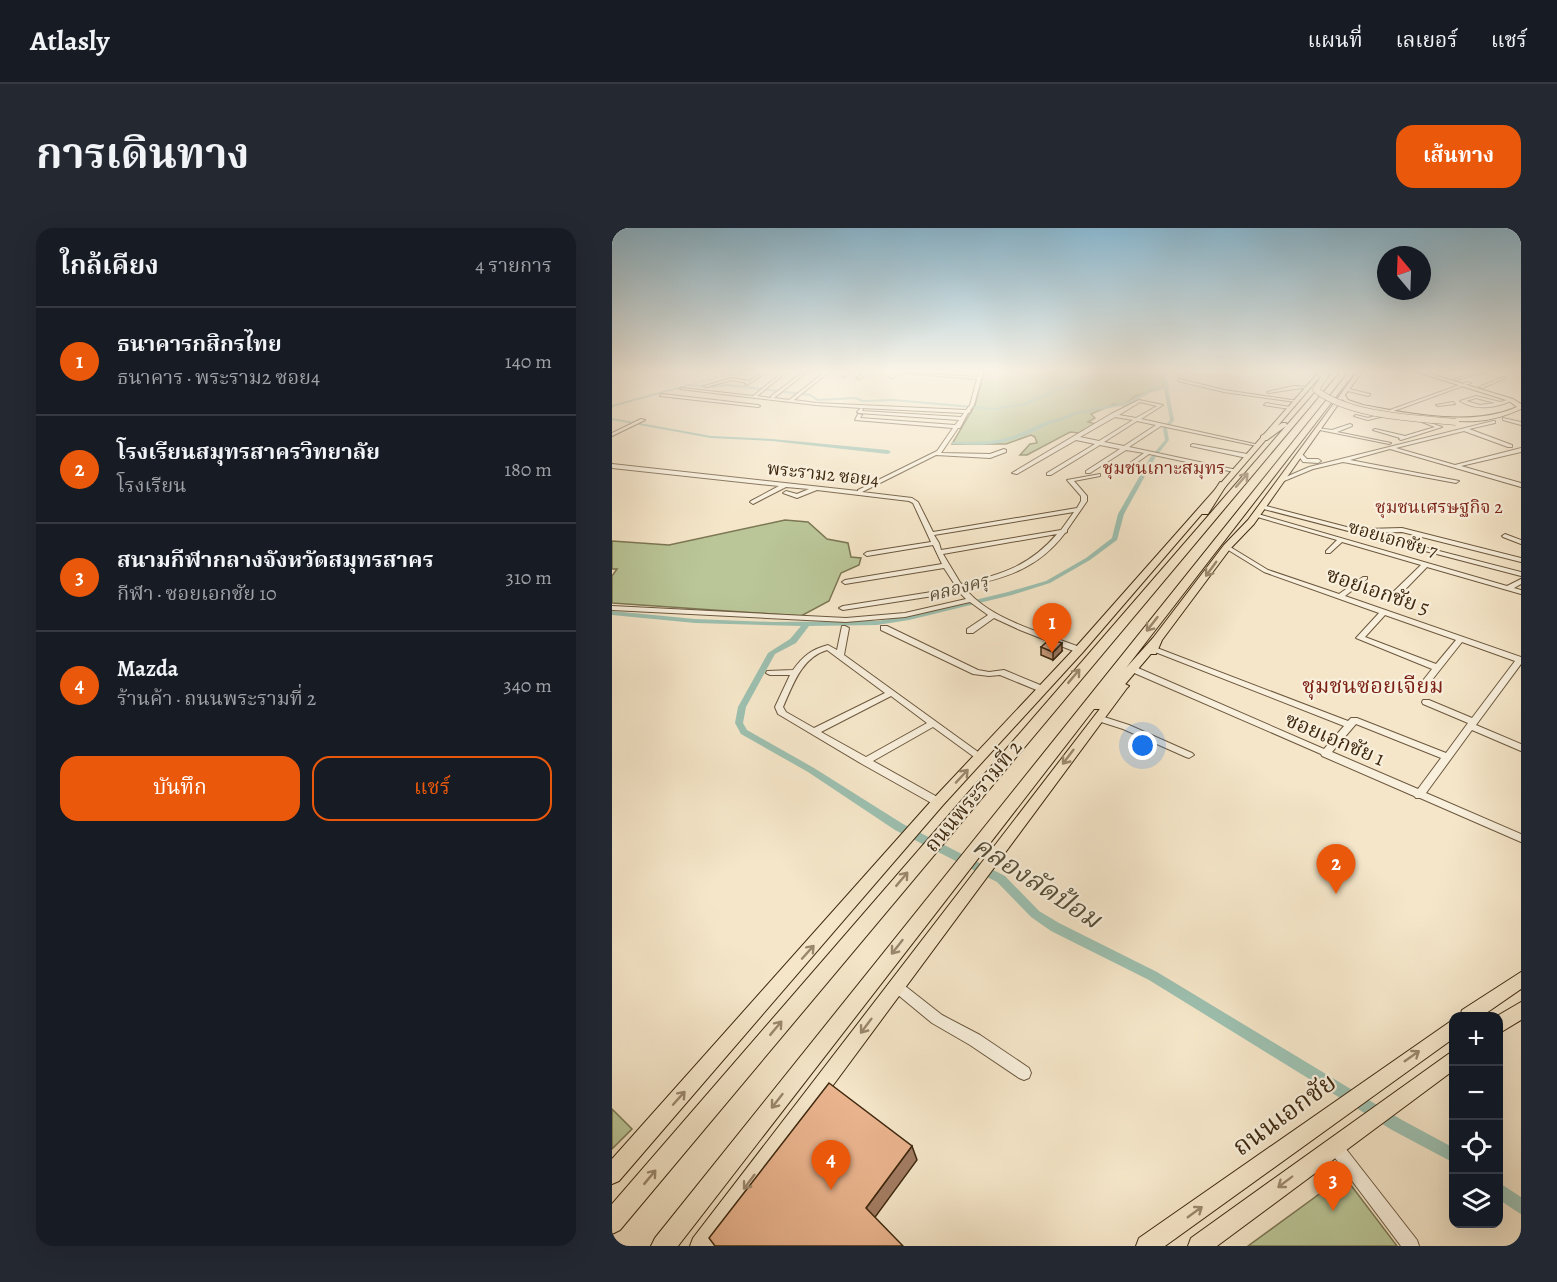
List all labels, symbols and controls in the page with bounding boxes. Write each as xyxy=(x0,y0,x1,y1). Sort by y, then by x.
text: Atlasly xyxy=(30,22,109,60)
text: แผนที่ xyxy=(1308,26,1363,54)
text: เลเยอร์ xyxy=(1396,26,1458,54)
text: แชร์ xyxy=(1491,26,1527,54)
text: การเดินทาง xyxy=(36,125,249,182)
button: เส้นทาง xyxy=(1396,125,1521,188)
north arrow xyxy=(1377,246,1431,300)
text: ใกล้เคียง xyxy=(60,248,159,283)
text: 4 รายการ xyxy=(475,252,552,279)
text: ธนาคารกสิกรไทย xyxy=(117,329,282,359)
text: 1 xyxy=(76,348,83,375)
text: 140 m xyxy=(505,348,552,375)
text: ธนาคาร · พระราม2 ซอย4 xyxy=(117,364,320,391)
text: โรงเรียนสมุทรสาครวิทยาลัย xyxy=(117,437,380,467)
text: 2 xyxy=(75,456,84,483)
text: 180 m xyxy=(504,456,552,483)
street label: พระราม2 ซอย4 xyxy=(766,456,880,492)
district label: ชุมชนเกาะสมุทร xyxy=(1103,456,1225,480)
text: โรงเรียน xyxy=(117,472,186,499)
one-way arrow xyxy=(1235,473,1249,488)
district label: ชุมชนเศรษฐกิจ 2 xyxy=(1375,495,1503,519)
street label: ซอยเอกชัย 7 xyxy=(1345,515,1441,563)
text: สนามกีฬากลางจังหวัดสมุทรสาคร xyxy=(117,545,434,575)
street label: ซอยเอกชัย 5 xyxy=(1323,560,1433,622)
one-way arrow xyxy=(1205,561,1218,577)
text: 3 xyxy=(75,564,84,591)
text: 310 m xyxy=(506,564,552,591)
water label: คลองครุ xyxy=(925,568,993,608)
text: กีฬา · ซอยเอกชัย 10 xyxy=(117,580,277,607)
pin: 1 xyxy=(1032,604,1072,653)
one-way arrow xyxy=(1146,616,1159,632)
text: Mazda xyxy=(117,654,178,684)
one-way arrow xyxy=(1067,669,1081,684)
district label: ชุมชนซอยเจียม xyxy=(1302,671,1444,701)
text: 4 xyxy=(75,672,84,699)
text: 340 m xyxy=(503,672,552,699)
text: ร้านค้า · ถนนพระรามที่ 2 xyxy=(117,685,316,712)
street label: ซอยเอกชัย 1 xyxy=(1281,705,1389,773)
your location xyxy=(1128,731,1157,760)
street label: ถนนพระรามที่ 2 xyxy=(916,733,1028,858)
one-way arrow xyxy=(1062,749,1074,765)
button: บันทึก xyxy=(60,756,300,821)
button: แชร์ xyxy=(312,756,552,821)
one-way arrow xyxy=(955,768,970,783)
water label: คลองลัดป้อม xyxy=(966,827,1109,938)
pin: 2 xyxy=(1316,844,1356,894)
one-way arrow xyxy=(895,872,909,887)
one-way arrow xyxy=(891,939,904,955)
one-way arrow xyxy=(801,945,815,960)
map controls xyxy=(1449,1012,1503,1228)
button: + xyxy=(1449,1012,1503,1066)
one-way arrow xyxy=(860,1018,872,1034)
one-way arrow xyxy=(769,1021,783,1036)
one-way arrow xyxy=(1403,1050,1419,1062)
street label: ถนนเอกชัย xyxy=(1225,1065,1343,1164)
button: − xyxy=(1449,1066,1503,1120)
one-way arrow xyxy=(672,1091,686,1106)
one-way arrow xyxy=(770,1092,783,1108)
button: locate xyxy=(1449,1120,1503,1174)
pin: 4 xyxy=(812,1140,850,1190)
pin: 3 xyxy=(1314,1162,1352,1211)
one-way arrow xyxy=(643,1170,657,1185)
one-way arrow xyxy=(743,1174,755,1190)
button: layers xyxy=(1449,1174,1503,1228)
one-way arrow xyxy=(1278,1176,1294,1188)
one-way arrow xyxy=(1186,1205,1202,1218)

